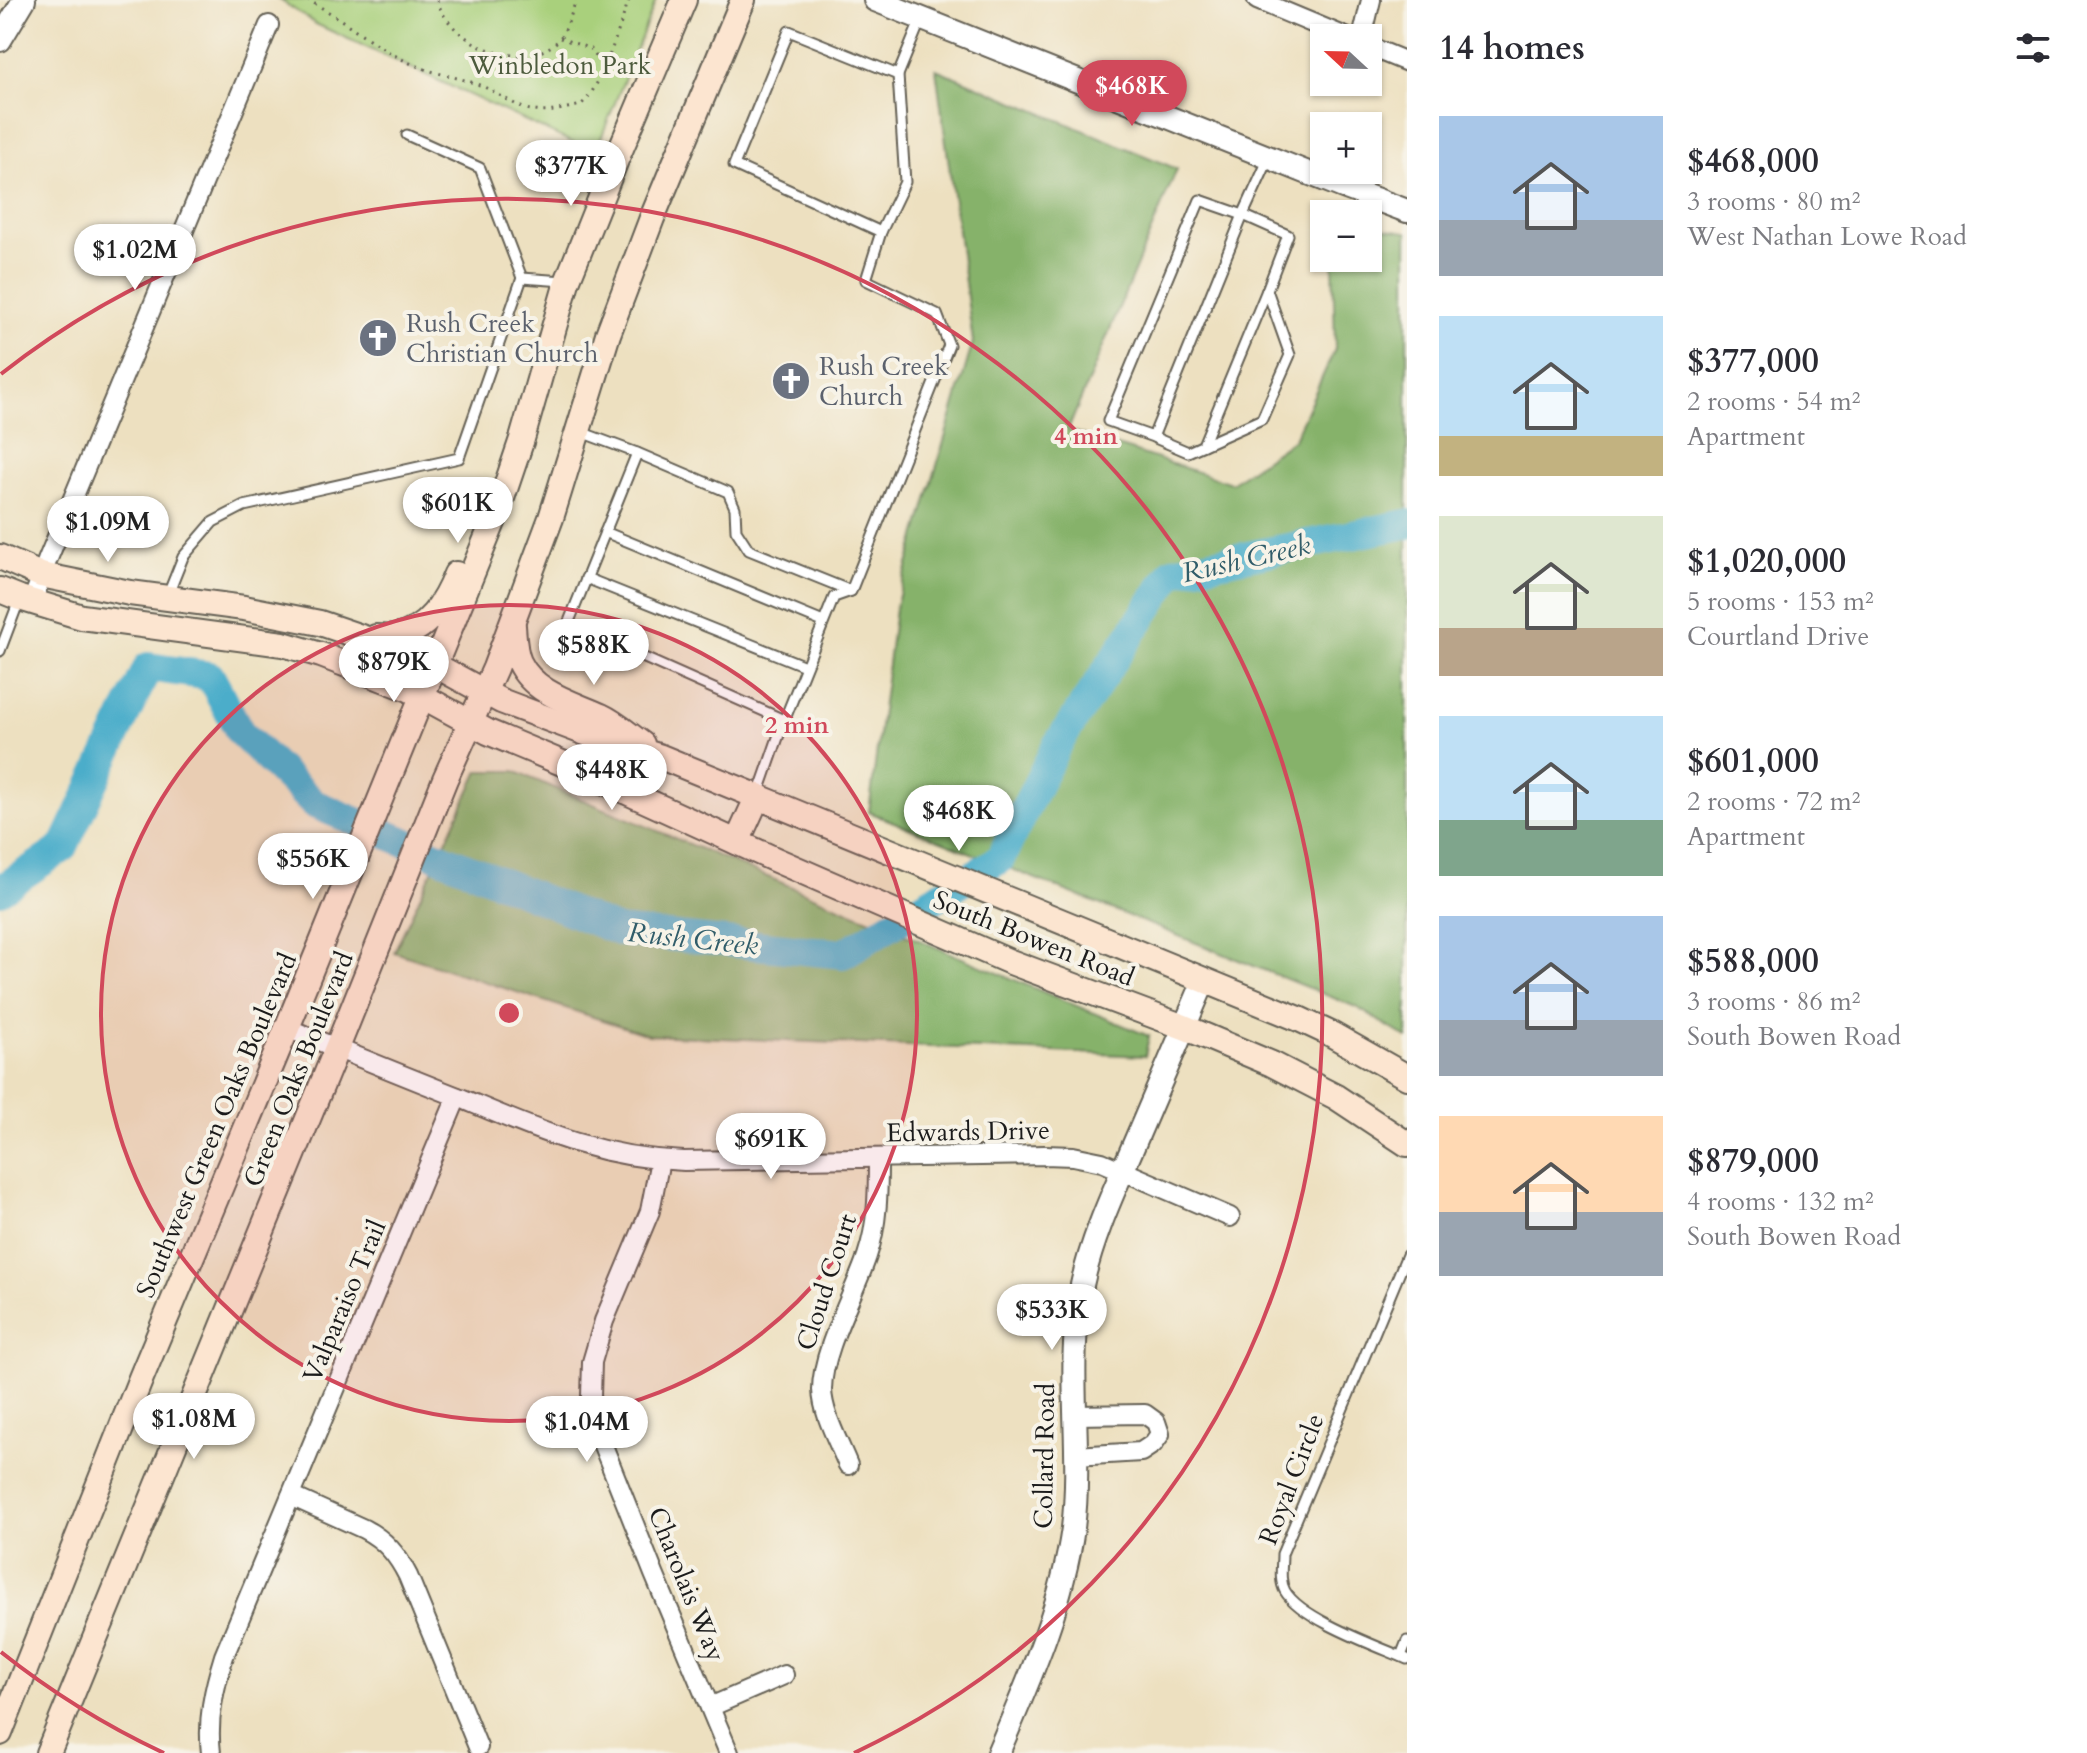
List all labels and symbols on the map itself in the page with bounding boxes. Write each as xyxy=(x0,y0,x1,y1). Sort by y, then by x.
north arrow xyxy=(1310,24,1382,96)
park label: Winbledon Park xyxy=(468,48,652,83)
pin: $468K xyxy=(1076,60,1188,128)
pin: $377K xyxy=(515,140,627,208)
pin: $1.02M xyxy=(70,224,200,292)
place label: Rush Creek Christian Church xyxy=(406,306,598,371)
church icon: Rush Creek Christian Church xyxy=(357,317,399,359)
place label: Rush Creek Church xyxy=(819,349,948,414)
church icon: Rush Creek Church xyxy=(770,360,812,402)
text: 4 min xyxy=(1054,420,1119,453)
pin: $601K xyxy=(402,477,514,545)
pin: $1.09M xyxy=(43,496,173,564)
water label: Rush Creek xyxy=(1178,526,1314,592)
pin: $588K xyxy=(538,619,650,687)
pin: $879K xyxy=(338,636,450,704)
text: 2 min xyxy=(765,709,830,742)
pin: $448K xyxy=(556,744,668,812)
pin: $468K xyxy=(903,785,1015,853)
pin: $556K xyxy=(257,833,369,901)
street label: South Bowen Road xyxy=(928,882,1140,995)
water label: Rush Creek xyxy=(626,913,760,965)
street label: Green Oaks Boulevard xyxy=(235,946,362,1192)
street label: Southwest Green Oaks Boulevard xyxy=(128,947,305,1303)
centre of rings xyxy=(495,999,523,1027)
pin: $691K xyxy=(715,1113,827,1181)
street label: Edwards Drive xyxy=(886,1113,1050,1150)
street label: Cloud Court xyxy=(788,1209,865,1355)
street label: Valparaiso Trail xyxy=(294,1214,395,1388)
pin: $533K xyxy=(996,1284,1108,1352)
street label: Collard Road xyxy=(1026,1383,1063,1529)
pin: $1.08M xyxy=(129,1393,259,1461)
pin: $1.04M xyxy=(522,1396,652,1464)
street label: Royal Circle xyxy=(1250,1409,1332,1550)
street label: Charolais Way xyxy=(640,1502,733,1667)

